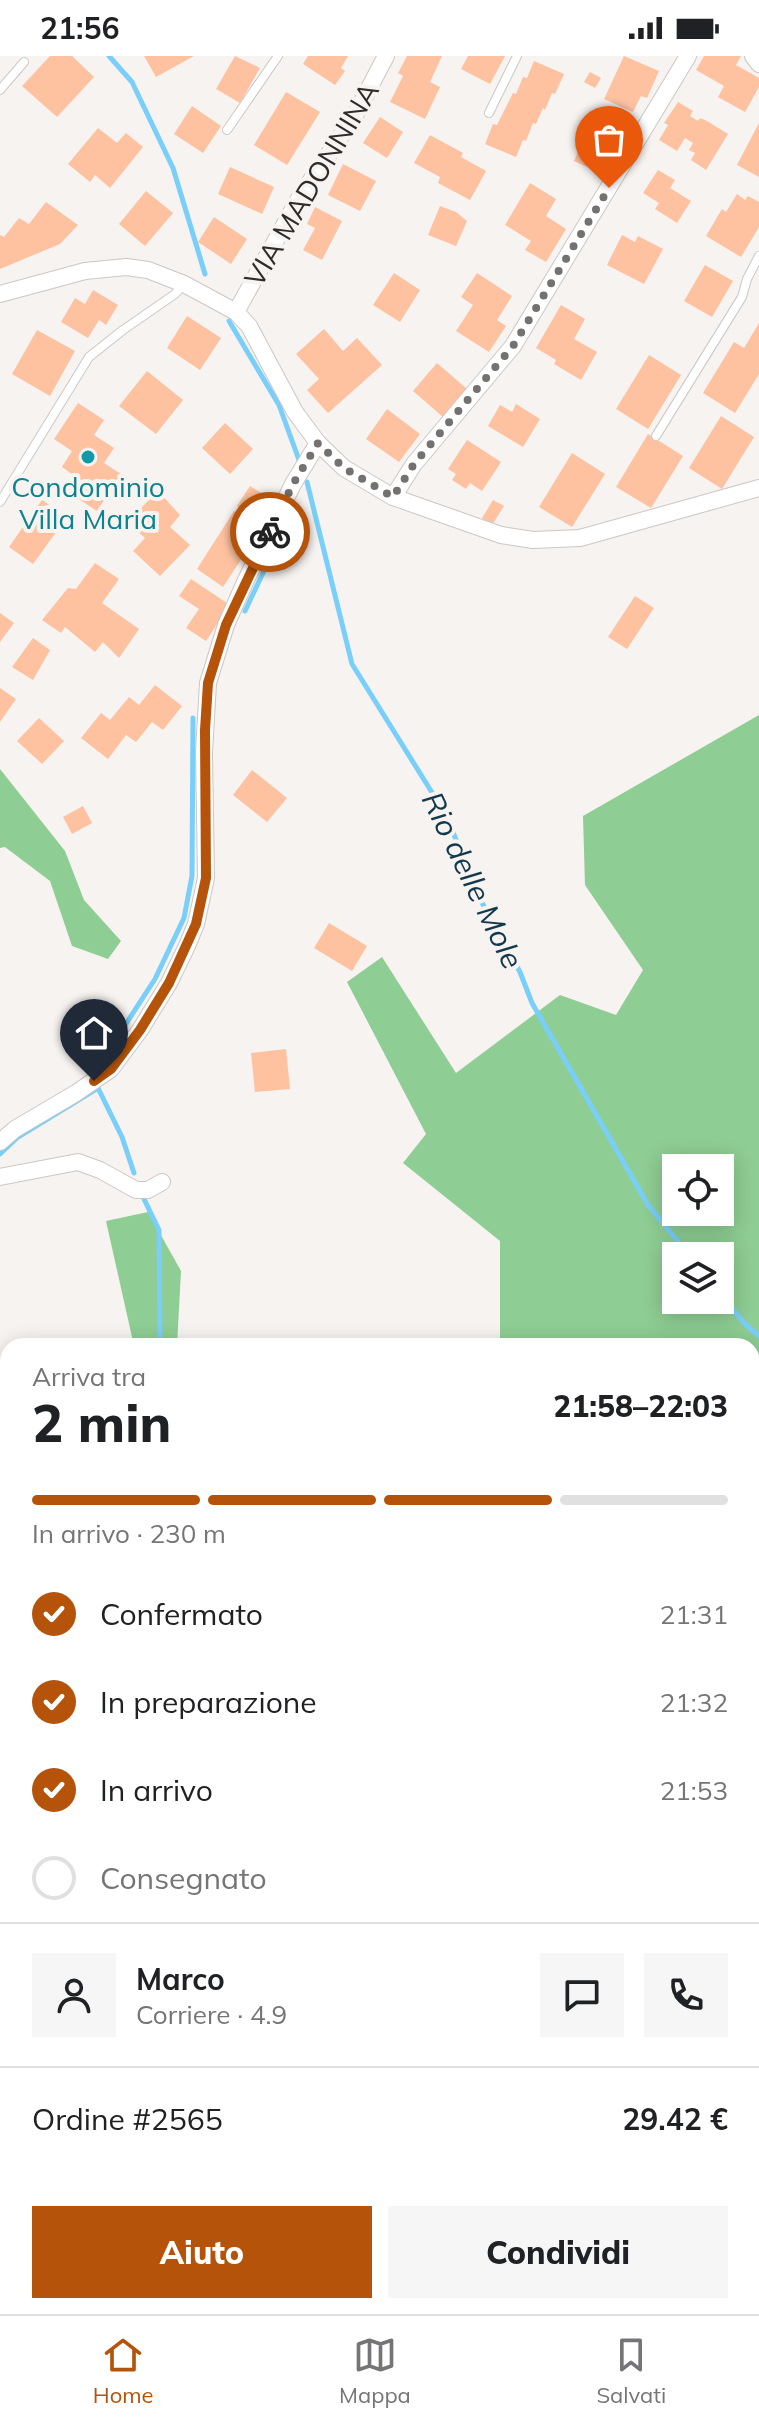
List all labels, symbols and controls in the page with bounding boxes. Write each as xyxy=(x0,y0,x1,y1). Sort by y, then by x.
text: 21:56 xyxy=(40,9,119,47)
street label: VIA MADONNINA xyxy=(236,75,386,293)
pin xyxy=(575,106,643,188)
icon: bag xyxy=(587,118,631,162)
marker: Condominio Villa Maria xyxy=(79,448,97,466)
place label: Condominio Villa Maria xyxy=(11,469,165,536)
courier xyxy=(230,492,310,572)
icon: bike xyxy=(248,510,292,554)
water label: Rio delle Mole xyxy=(414,785,532,975)
pin xyxy=(60,999,128,1081)
icon: home xyxy=(72,1011,116,1055)
map controls xyxy=(662,1154,734,1314)
button: locate xyxy=(662,1154,734,1226)
button: layers xyxy=(662,1242,734,1314)
text: Arriva tra xyxy=(32,1360,146,1393)
text: 21:58–22:03 xyxy=(553,1387,728,1425)
text: 2 min xyxy=(32,1390,171,1455)
text: In arrivo · 230 m xyxy=(32,1517,226,1550)
icon: check xyxy=(32,1592,76,1636)
text: Confermato xyxy=(100,1595,263,1633)
text: 21:31 xyxy=(660,1598,728,1631)
icon: check xyxy=(32,1680,76,1724)
text: In preparazione xyxy=(100,1683,317,1721)
text: 21:32 xyxy=(660,1686,728,1719)
icon: check xyxy=(32,1768,76,1812)
text: In arrivo xyxy=(100,1771,213,1809)
text: 21:53 xyxy=(660,1774,728,1807)
text: Consegnato xyxy=(100,1859,267,1897)
button: person xyxy=(32,1953,116,2037)
button: chat xyxy=(540,1953,624,2037)
button: phone xyxy=(644,1953,728,2037)
text: Marco xyxy=(136,1960,225,1998)
text: Corriere · 4.9 xyxy=(136,1998,287,2031)
text: Ordine #2565 xyxy=(32,2100,223,2138)
text: 29.42 € xyxy=(622,2100,728,2138)
button: Aiuto xyxy=(32,2206,372,2298)
button: Condividi xyxy=(388,2206,728,2298)
tab: Home xyxy=(93,2333,154,2409)
tab: Mappa xyxy=(339,2333,411,2409)
tab: Salvati xyxy=(596,2333,666,2409)

